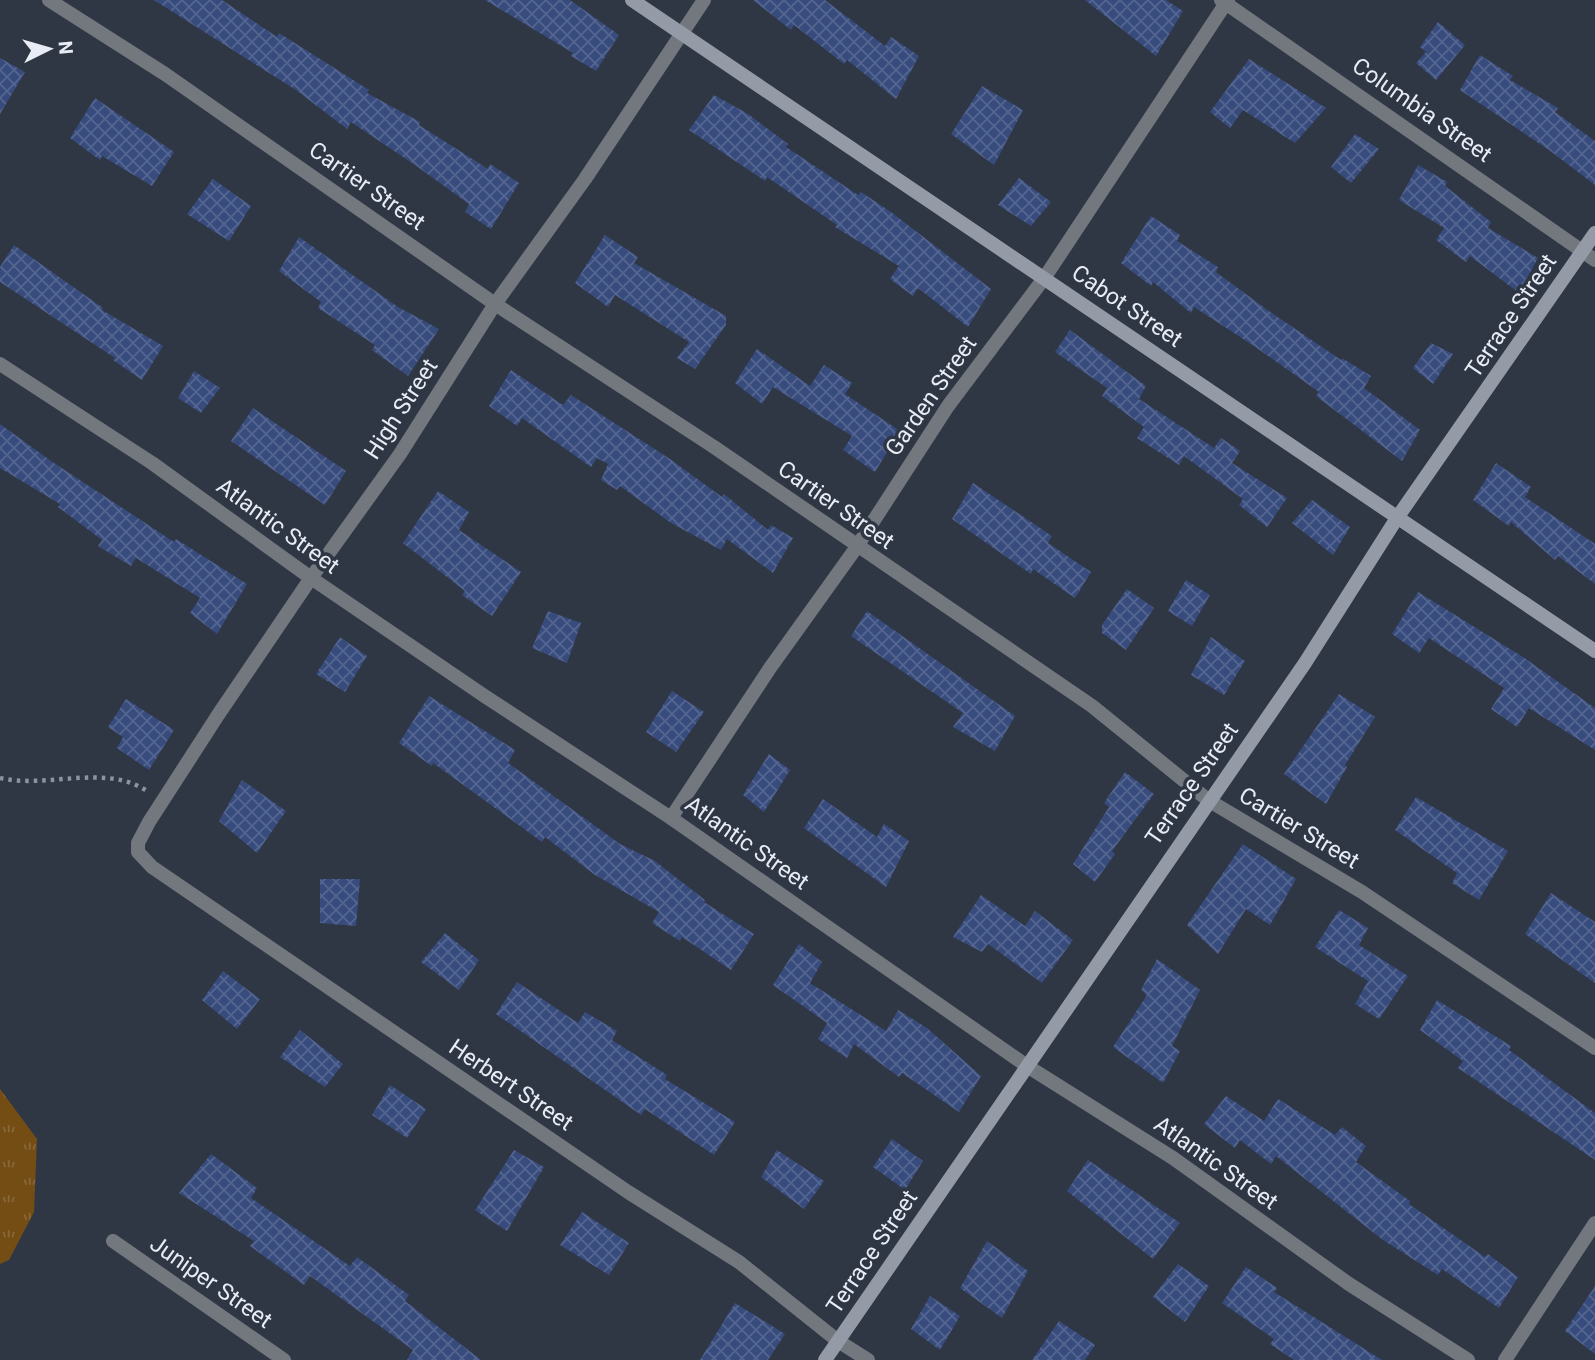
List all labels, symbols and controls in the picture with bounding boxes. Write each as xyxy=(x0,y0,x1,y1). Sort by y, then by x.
north arrow xyxy=(14,14,84,84)
text: N xyxy=(53,40,77,55)
street label: Columbia Street xyxy=(1347,52,1497,168)
street label: Cartier Street xyxy=(304,136,430,236)
street label: Terrace Street xyxy=(1460,249,1562,383)
street label: Cabot Street xyxy=(1067,259,1187,353)
street label: Garden Street xyxy=(880,331,982,461)
street label: High Street xyxy=(359,354,443,464)
street label: Cartier Street xyxy=(773,455,899,555)
street label: Atlantic Street xyxy=(212,473,344,579)
street label: Terrace Street xyxy=(1140,718,1244,850)
street label: Cartier Street xyxy=(1234,782,1364,874)
street label: Atlantic Street xyxy=(680,790,814,896)
street label: Herbert Street xyxy=(444,1034,578,1136)
street label: Atlantic Street xyxy=(1149,1110,1283,1216)
street label: Terrace Street xyxy=(821,1185,923,1319)
street label: Juniper Street xyxy=(145,1230,277,1334)

